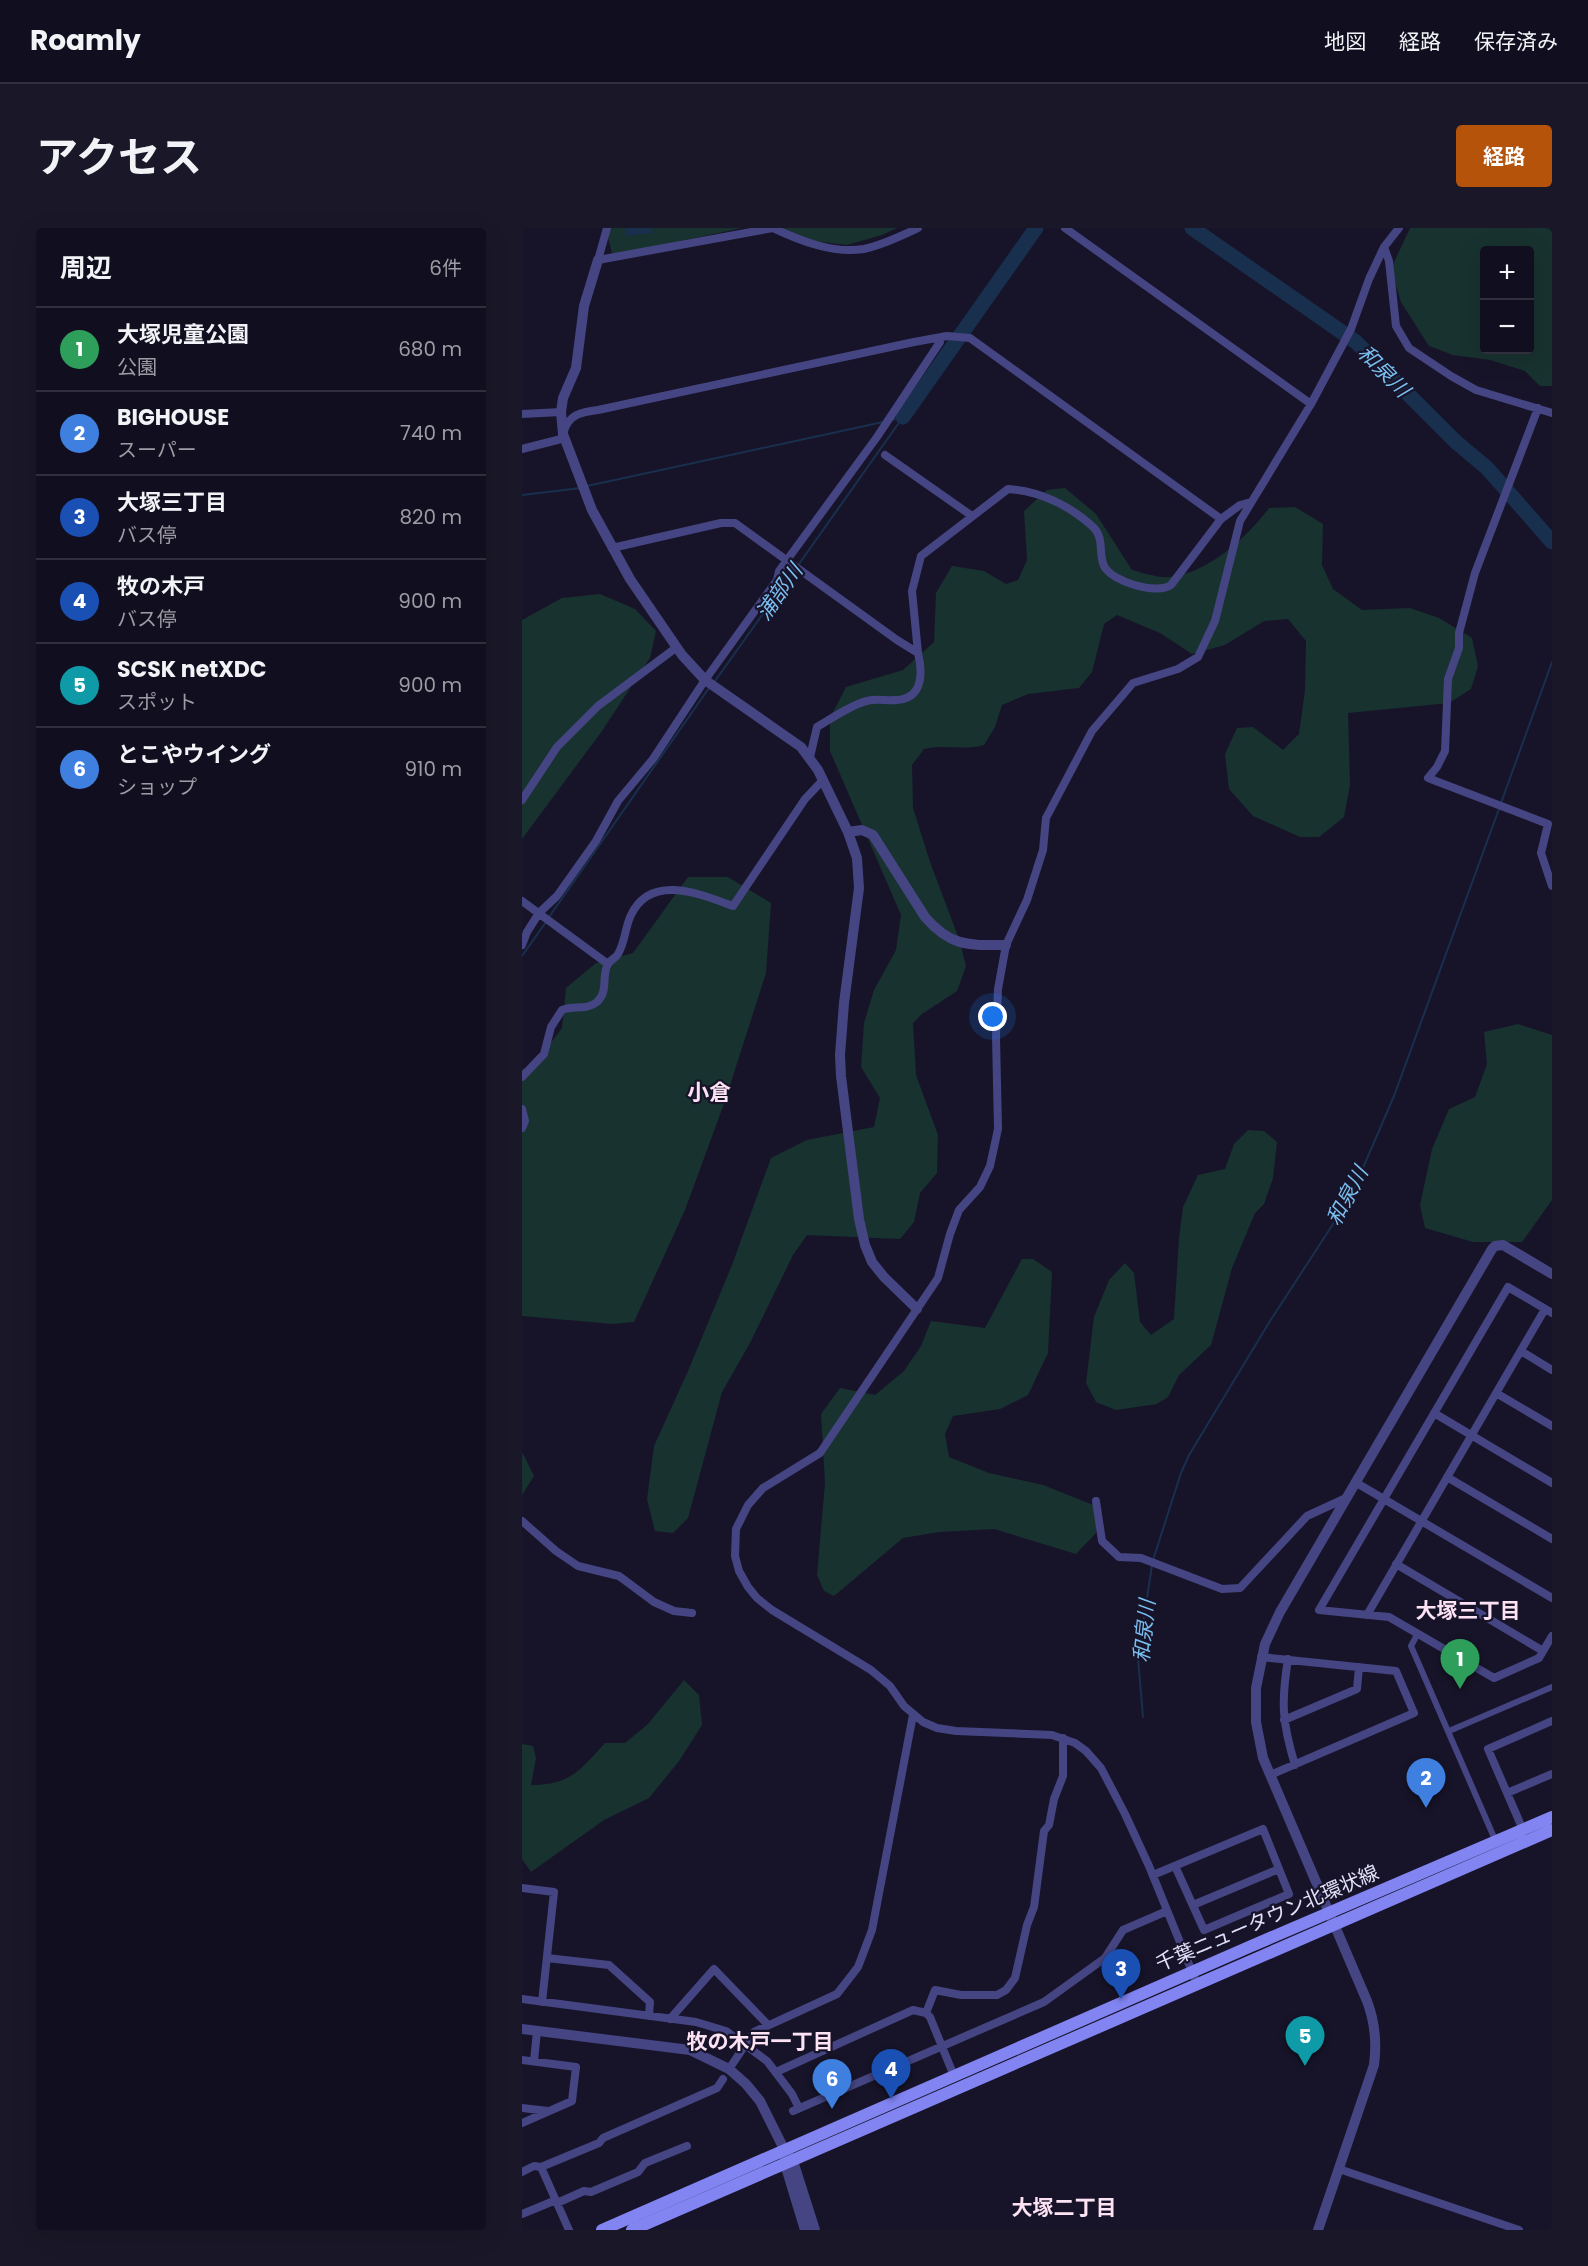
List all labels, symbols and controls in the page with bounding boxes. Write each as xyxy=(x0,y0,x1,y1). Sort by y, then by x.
text: Roamly xyxy=(30,21,141,60)
text: 地図 xyxy=(1324,27,1366,56)
text: 経路 xyxy=(1399,27,1441,56)
text: 保存済み xyxy=(1474,27,1558,56)
button: 経路 xyxy=(1456,125,1552,187)
text: アクセス xyxy=(36,128,202,187)
map controls xyxy=(1480,246,1534,354)
button: + xyxy=(1480,246,1534,300)
text: 周辺 xyxy=(60,250,112,286)
text: 6件 xyxy=(429,254,462,282)
button: − xyxy=(1480,300,1534,354)
text: 大塚児童公園 xyxy=(117,319,249,350)
text: 1 xyxy=(76,335,83,363)
text: 680 m xyxy=(398,335,462,363)
water label: 和泉川 xyxy=(1351,338,1418,405)
text: 公園 xyxy=(117,353,157,381)
text: BIGHOUSE xyxy=(117,402,229,433)
text: 2 xyxy=(74,419,85,447)
text: 740 m xyxy=(400,419,462,447)
text: スーパー xyxy=(117,436,197,464)
text: 大塚三丁目 xyxy=(117,487,227,518)
text: 3 xyxy=(73,503,86,531)
text: 820 m xyxy=(399,503,462,531)
text: バス停 xyxy=(117,521,177,549)
water label: 浦部川 xyxy=(749,556,810,626)
text: 牧の木戸 xyxy=(117,571,205,602)
text: 4 xyxy=(73,587,86,615)
text: 900 m xyxy=(398,587,462,615)
text: バス停 xyxy=(117,605,177,633)
text: SCSK netXDC xyxy=(117,654,267,685)
text: 5 xyxy=(73,671,86,699)
text: 900 m xyxy=(398,671,462,699)
text: スポット xyxy=(117,688,197,716)
text: とこやウイング xyxy=(117,739,271,770)
text: 6 xyxy=(73,755,86,783)
text: 910 m xyxy=(405,755,462,783)
text: ショップ xyxy=(117,773,197,801)
your location xyxy=(978,1002,1007,1031)
district label: 小倉 xyxy=(687,1077,731,1108)
water label: 和泉川 xyxy=(1319,1160,1376,1231)
water label: 和泉川 xyxy=(1126,1596,1162,1664)
district label: 大塚三丁目 xyxy=(1416,1596,1521,1625)
pin: 1 xyxy=(1440,1640,1480,1689)
pin: 2 xyxy=(1406,1758,1446,1808)
street label: 千葉ニュータウン北環状線 xyxy=(1151,1858,1383,1978)
pin: 3 xyxy=(1102,1950,1140,1999)
pin: 5 xyxy=(1286,2016,1324,2066)
district label: 牧の木戸一丁目 xyxy=(687,2027,834,2056)
pin: 4 xyxy=(872,2050,910,2099)
pin: 6 xyxy=(812,2060,852,2109)
district label: 大塚二丁目 xyxy=(1012,2193,1117,2222)

